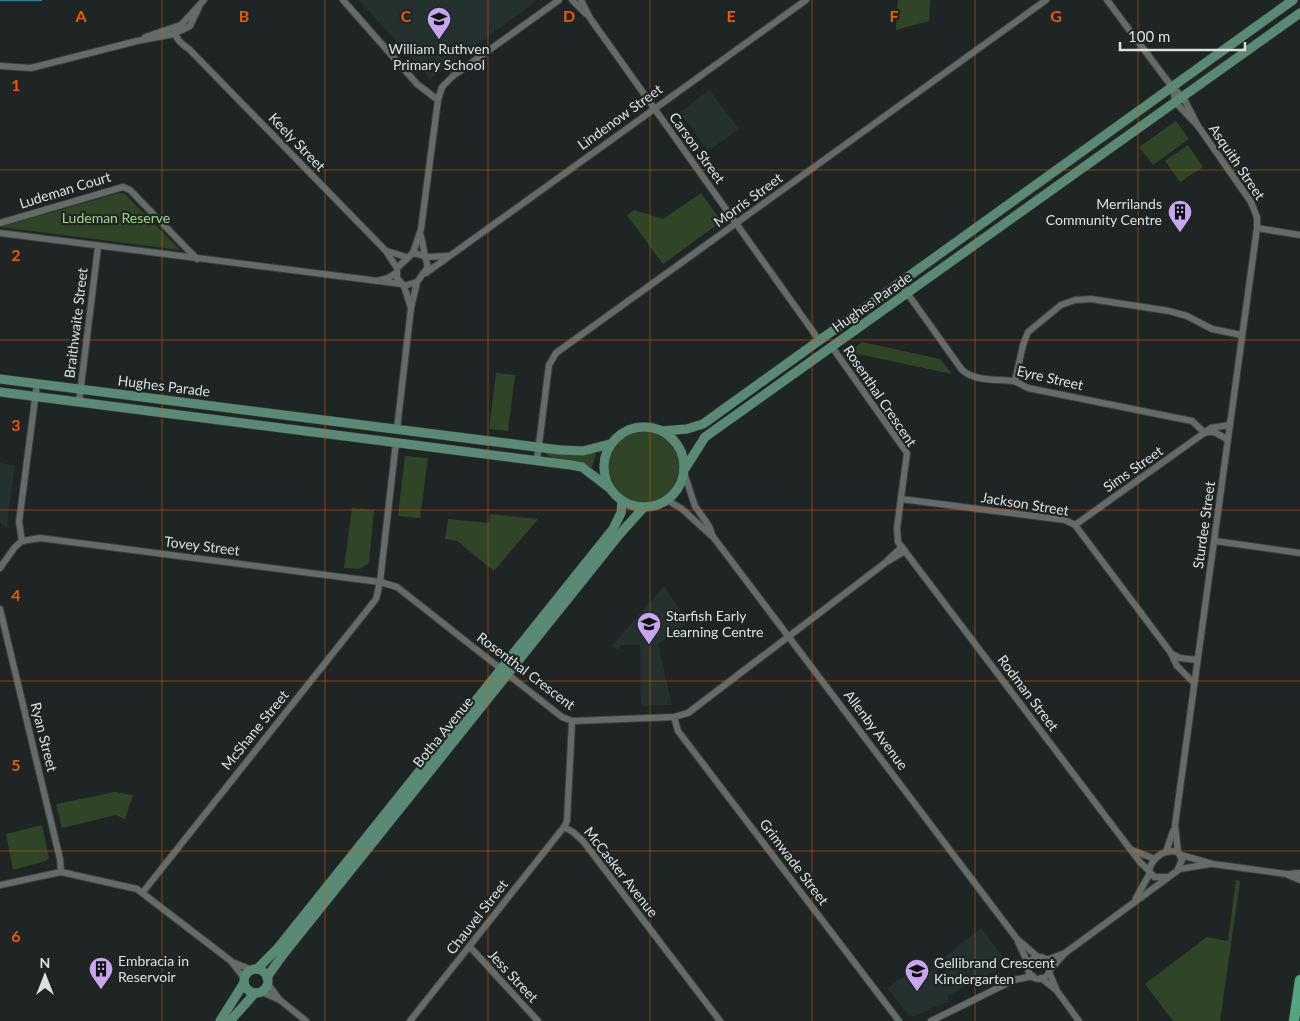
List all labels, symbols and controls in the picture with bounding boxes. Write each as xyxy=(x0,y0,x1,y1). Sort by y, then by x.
text: A xyxy=(74,6,87,25)
text: B xyxy=(239,6,249,25)
text: C xyxy=(401,6,412,25)
school or university icon: William Ruthven Primary School xyxy=(426,6,452,40)
text: D xyxy=(563,6,575,25)
text: E xyxy=(726,6,736,25)
text: F xyxy=(889,6,899,25)
text: G xyxy=(1050,6,1062,25)
scale bar xyxy=(1120,20,1245,52)
text: 100 m xyxy=(1128,27,1170,45)
place label: William Ruthven Primary School xyxy=(388,40,490,73)
text: 1 xyxy=(11,75,21,94)
street label: Lindenow Street xyxy=(574,80,665,153)
street label: Keely Street xyxy=(265,109,329,174)
street label: Carson Street xyxy=(666,109,729,187)
street label: Asquith Street xyxy=(1206,121,1269,203)
street label: Ludeman Court xyxy=(17,168,113,212)
street label: Morris Street xyxy=(710,169,785,230)
place label: Merrilands Community Centre xyxy=(1046,195,1162,228)
building icon: Merrilands Community Centre xyxy=(1167,199,1193,233)
park label: Ludeman Reserve xyxy=(62,209,170,226)
text: 2 xyxy=(11,245,21,264)
street label: Braithwaite Street xyxy=(60,267,91,379)
street label: Hughes Parade xyxy=(829,268,915,335)
street label: Rosenthal Crescent xyxy=(840,342,921,450)
street label: Eyre Street xyxy=(1015,362,1085,393)
street label: Hughes Parade xyxy=(117,371,211,400)
text: 3 xyxy=(11,415,21,434)
street label: Sims Street xyxy=(1100,442,1166,495)
street label: Sturdee Street xyxy=(1189,480,1218,570)
street label: Jackson Street xyxy=(980,488,1070,519)
street label: Tovey Street xyxy=(163,532,241,559)
text: 4 xyxy=(11,585,21,604)
place label: Starfish Early Learning Centre xyxy=(666,607,764,640)
school or university icon: Starfish Early Learning Centre xyxy=(636,611,662,645)
street label: Rosenthal Crescent xyxy=(474,628,579,713)
street label: Rodman Street xyxy=(994,651,1063,734)
street label: McShane Street xyxy=(217,687,292,773)
street label: Allenby Avenue xyxy=(841,687,912,773)
street label: Botha Avenue xyxy=(409,693,476,770)
street label: Ryan Street xyxy=(28,700,61,773)
text: 5 xyxy=(11,755,21,774)
street label: Grimwade Street xyxy=(756,815,832,908)
street label: McCasker Avenue xyxy=(581,823,662,920)
street label: Chauvel Street xyxy=(442,876,511,957)
text: 6 xyxy=(11,926,21,945)
street label: Jess Street xyxy=(485,946,542,1005)
north arrow xyxy=(20,951,70,1001)
place label: Embracia in Reservoir xyxy=(118,952,189,985)
text: N xyxy=(40,954,50,971)
place label: Gellibrand Crescent Kindergarten xyxy=(934,954,1055,987)
building icon: Embracia in Reservoir xyxy=(88,956,114,990)
school or university icon: Gellibrand Crescent Kindergarten xyxy=(904,958,930,992)

